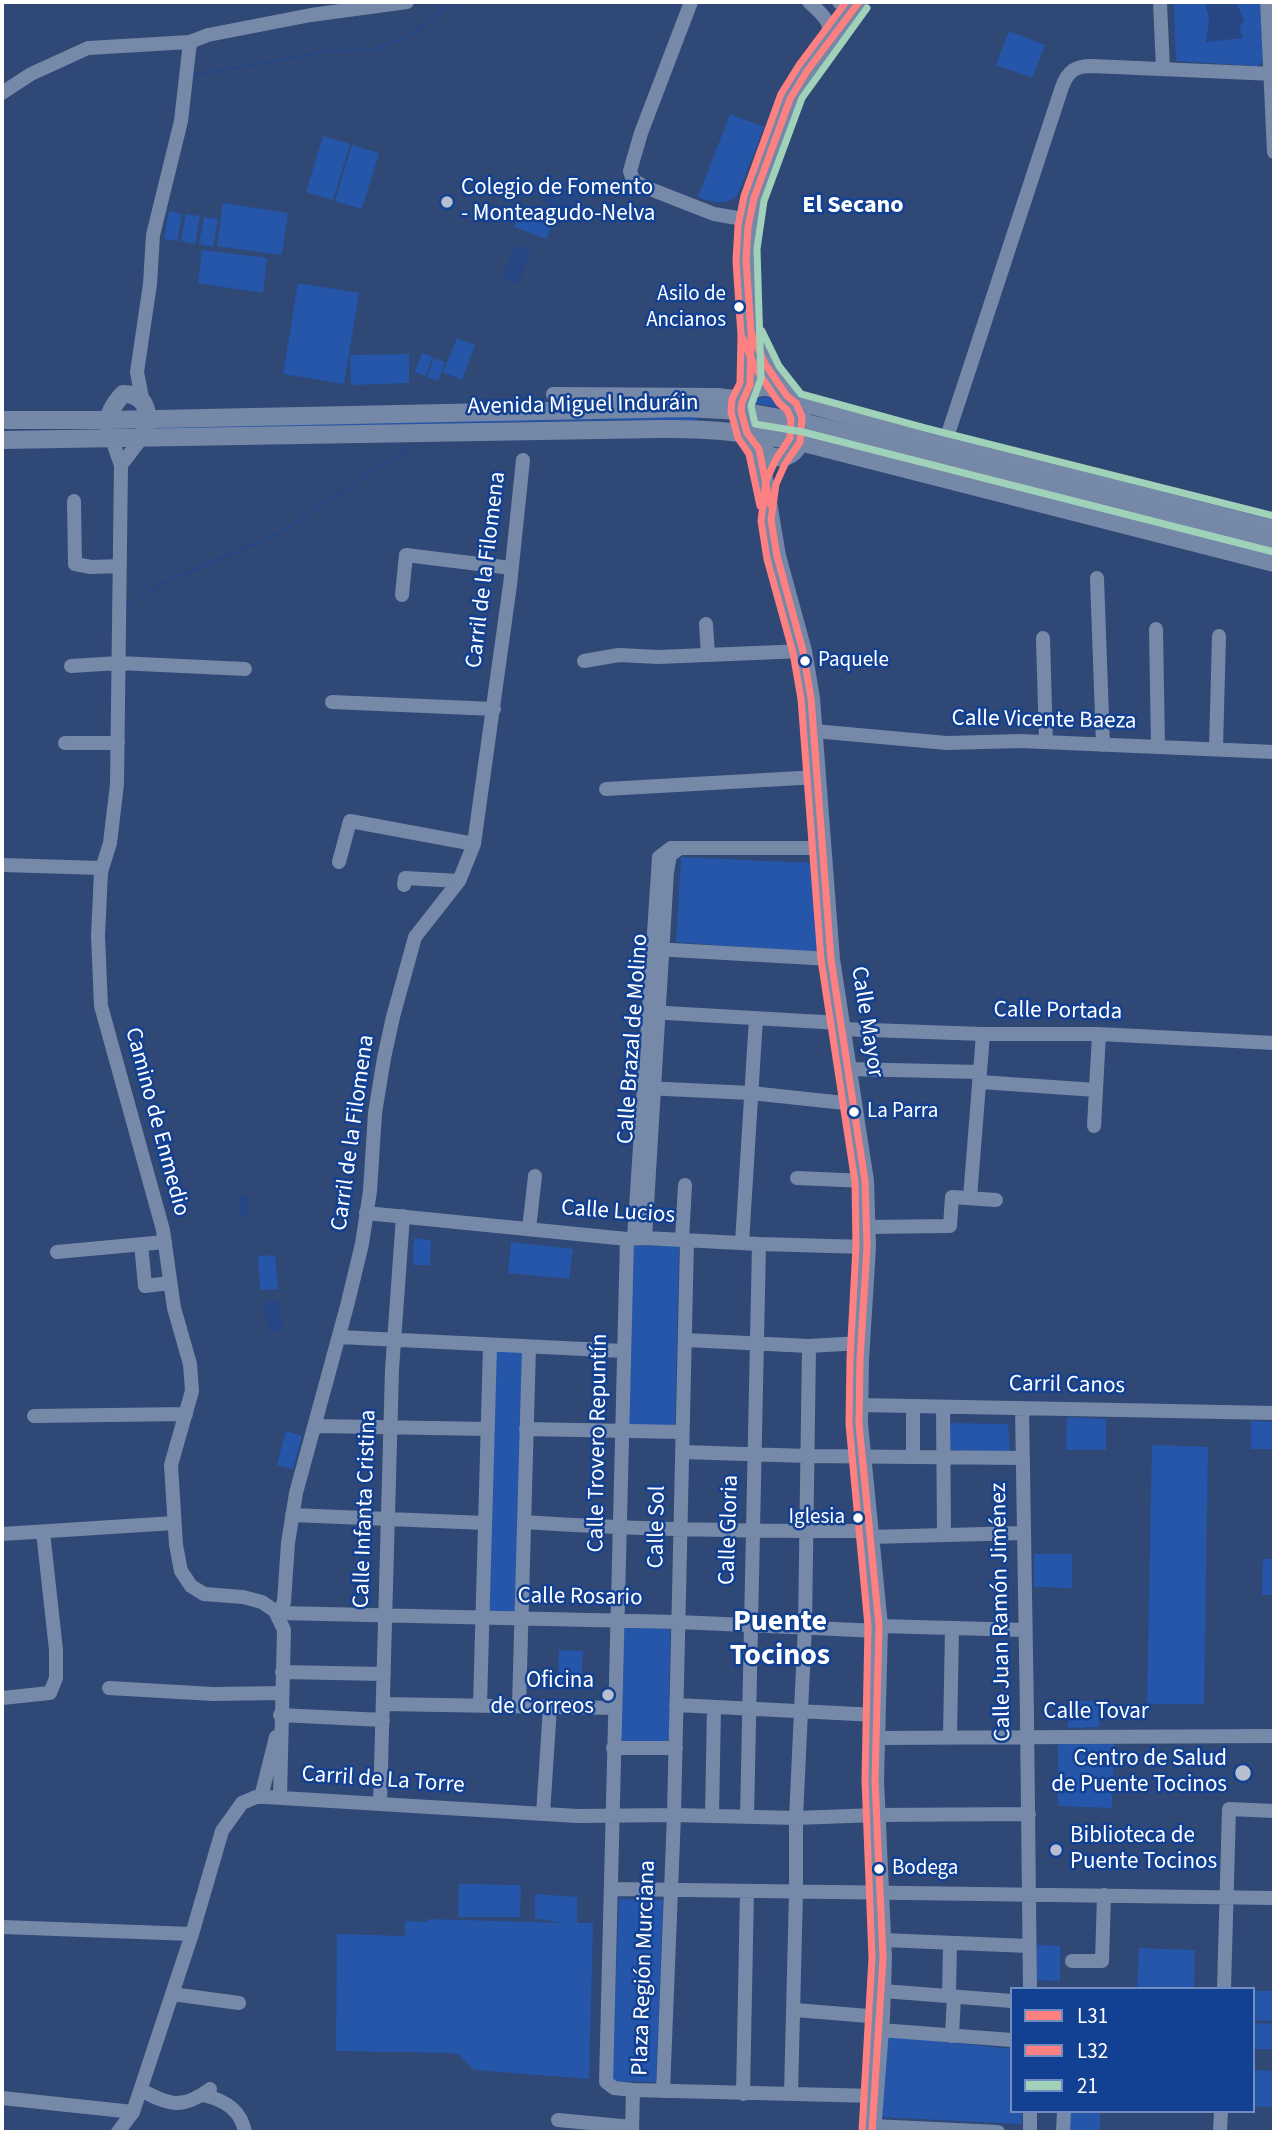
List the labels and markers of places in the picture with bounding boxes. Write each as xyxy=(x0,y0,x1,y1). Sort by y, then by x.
place label: Colegio de Fomento - Monteagudo-Nelva xyxy=(461,175,655,229)
marker: Colegio de Fomento - Monteagudo-Nelva xyxy=(439,194,455,210)
place label: Asilo de Ancianos xyxy=(646,282,726,332)
marker: Asilo de Ancianos xyxy=(732,300,746,314)
place label: Paquele xyxy=(818,648,889,674)
marker: Paquele xyxy=(798,654,812,668)
place label: La Parra xyxy=(867,1099,938,1125)
marker: La Parra xyxy=(847,1105,861,1119)
place label: Iglesia xyxy=(789,1505,845,1531)
marker: Iglesia xyxy=(851,1511,865,1525)
place label: Oficina de Correos xyxy=(490,1668,594,1722)
marker: Oficina de Correos xyxy=(600,1687,616,1703)
place label: Centro de Salud de Puente Tocinos xyxy=(1051,1746,1227,1800)
marker: Centro de Salud de Puente Tocinos xyxy=(1233,1763,1253,1783)
place label: Biblioteca de Puente Tocinos xyxy=(1070,1823,1217,1877)
marker: Biblioteca de Puente Tocinos xyxy=(1048,1842,1064,1858)
place label: Bodega xyxy=(892,1856,958,1882)
marker: Bodega xyxy=(872,1862,886,1876)

